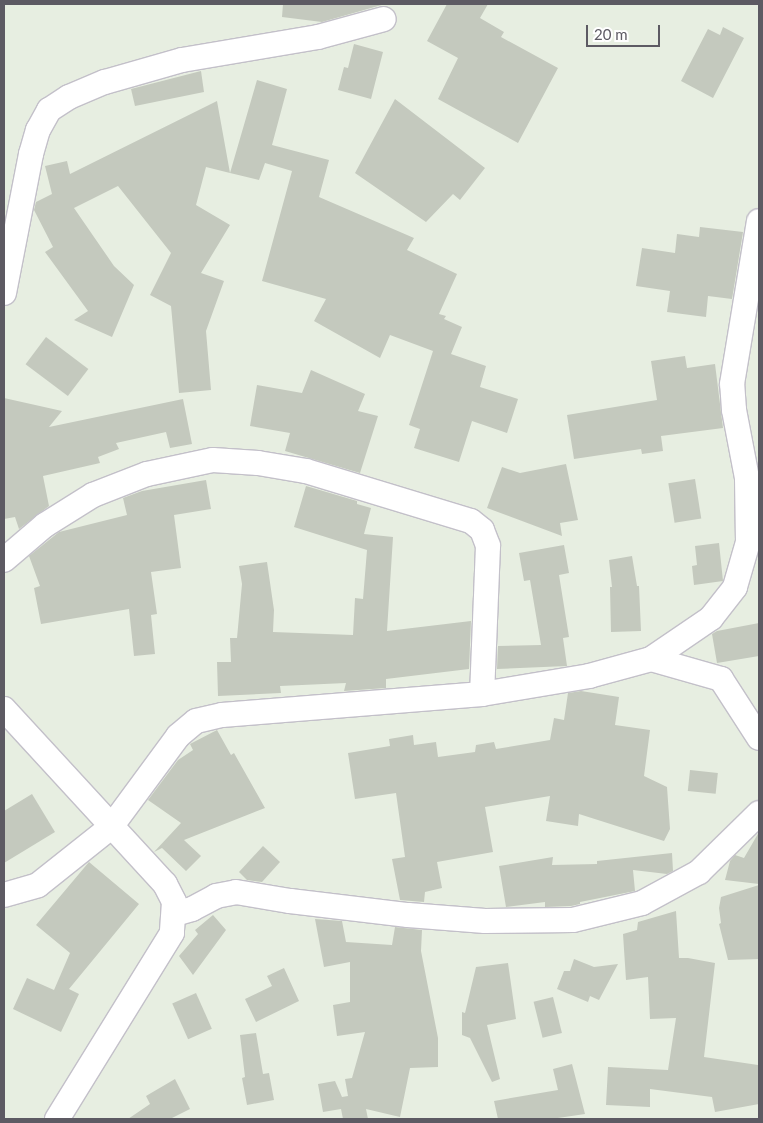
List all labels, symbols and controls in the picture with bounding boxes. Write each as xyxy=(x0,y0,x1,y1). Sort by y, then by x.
scale bar xyxy=(588,15,662,47)
text: 20 m xyxy=(594,25,628,43)

